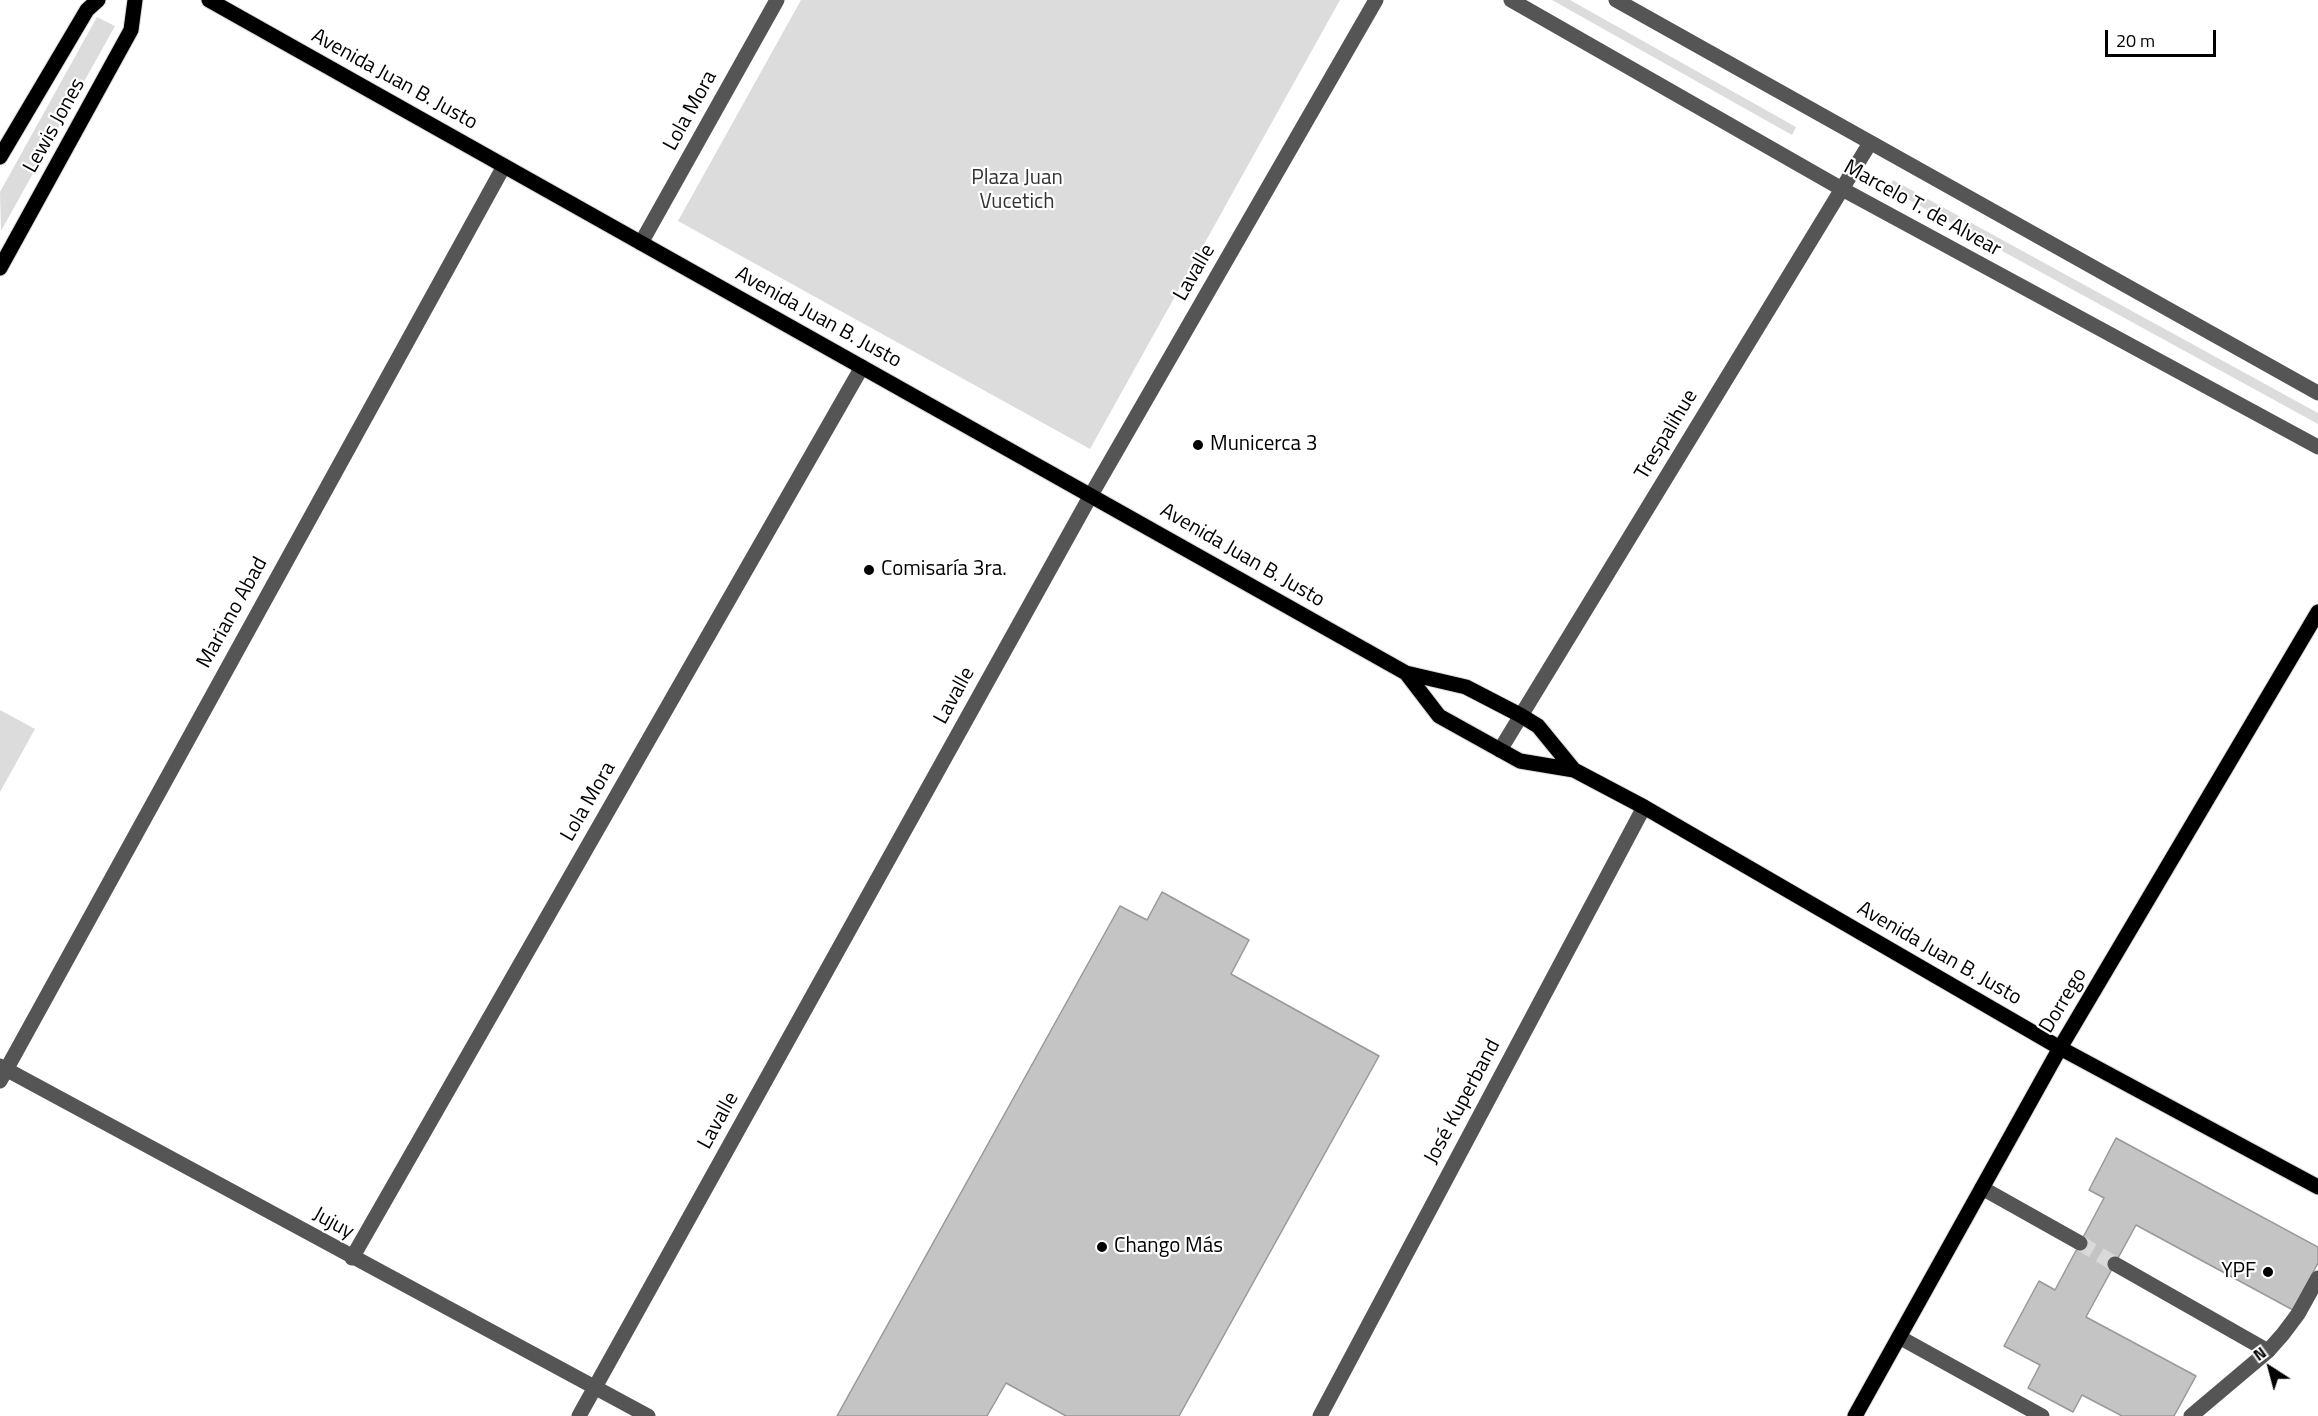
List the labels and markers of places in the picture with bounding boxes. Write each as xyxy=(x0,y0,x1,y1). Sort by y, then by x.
place label: Municerca 3 xyxy=(1210,432,1317,458)
marker: Municerca 3 xyxy=(1191,438,1205,452)
place label: Comisaría 3ra. xyxy=(881,557,1007,583)
marker: Comisaría 3ra. xyxy=(862,563,876,577)
place label: Chango Más xyxy=(1114,1234,1223,1260)
marker: Chango Más xyxy=(1095,1240,1109,1254)
place label: YPF xyxy=(2221,1259,2256,1285)
marker: YPF xyxy=(2261,1265,2275,1279)

